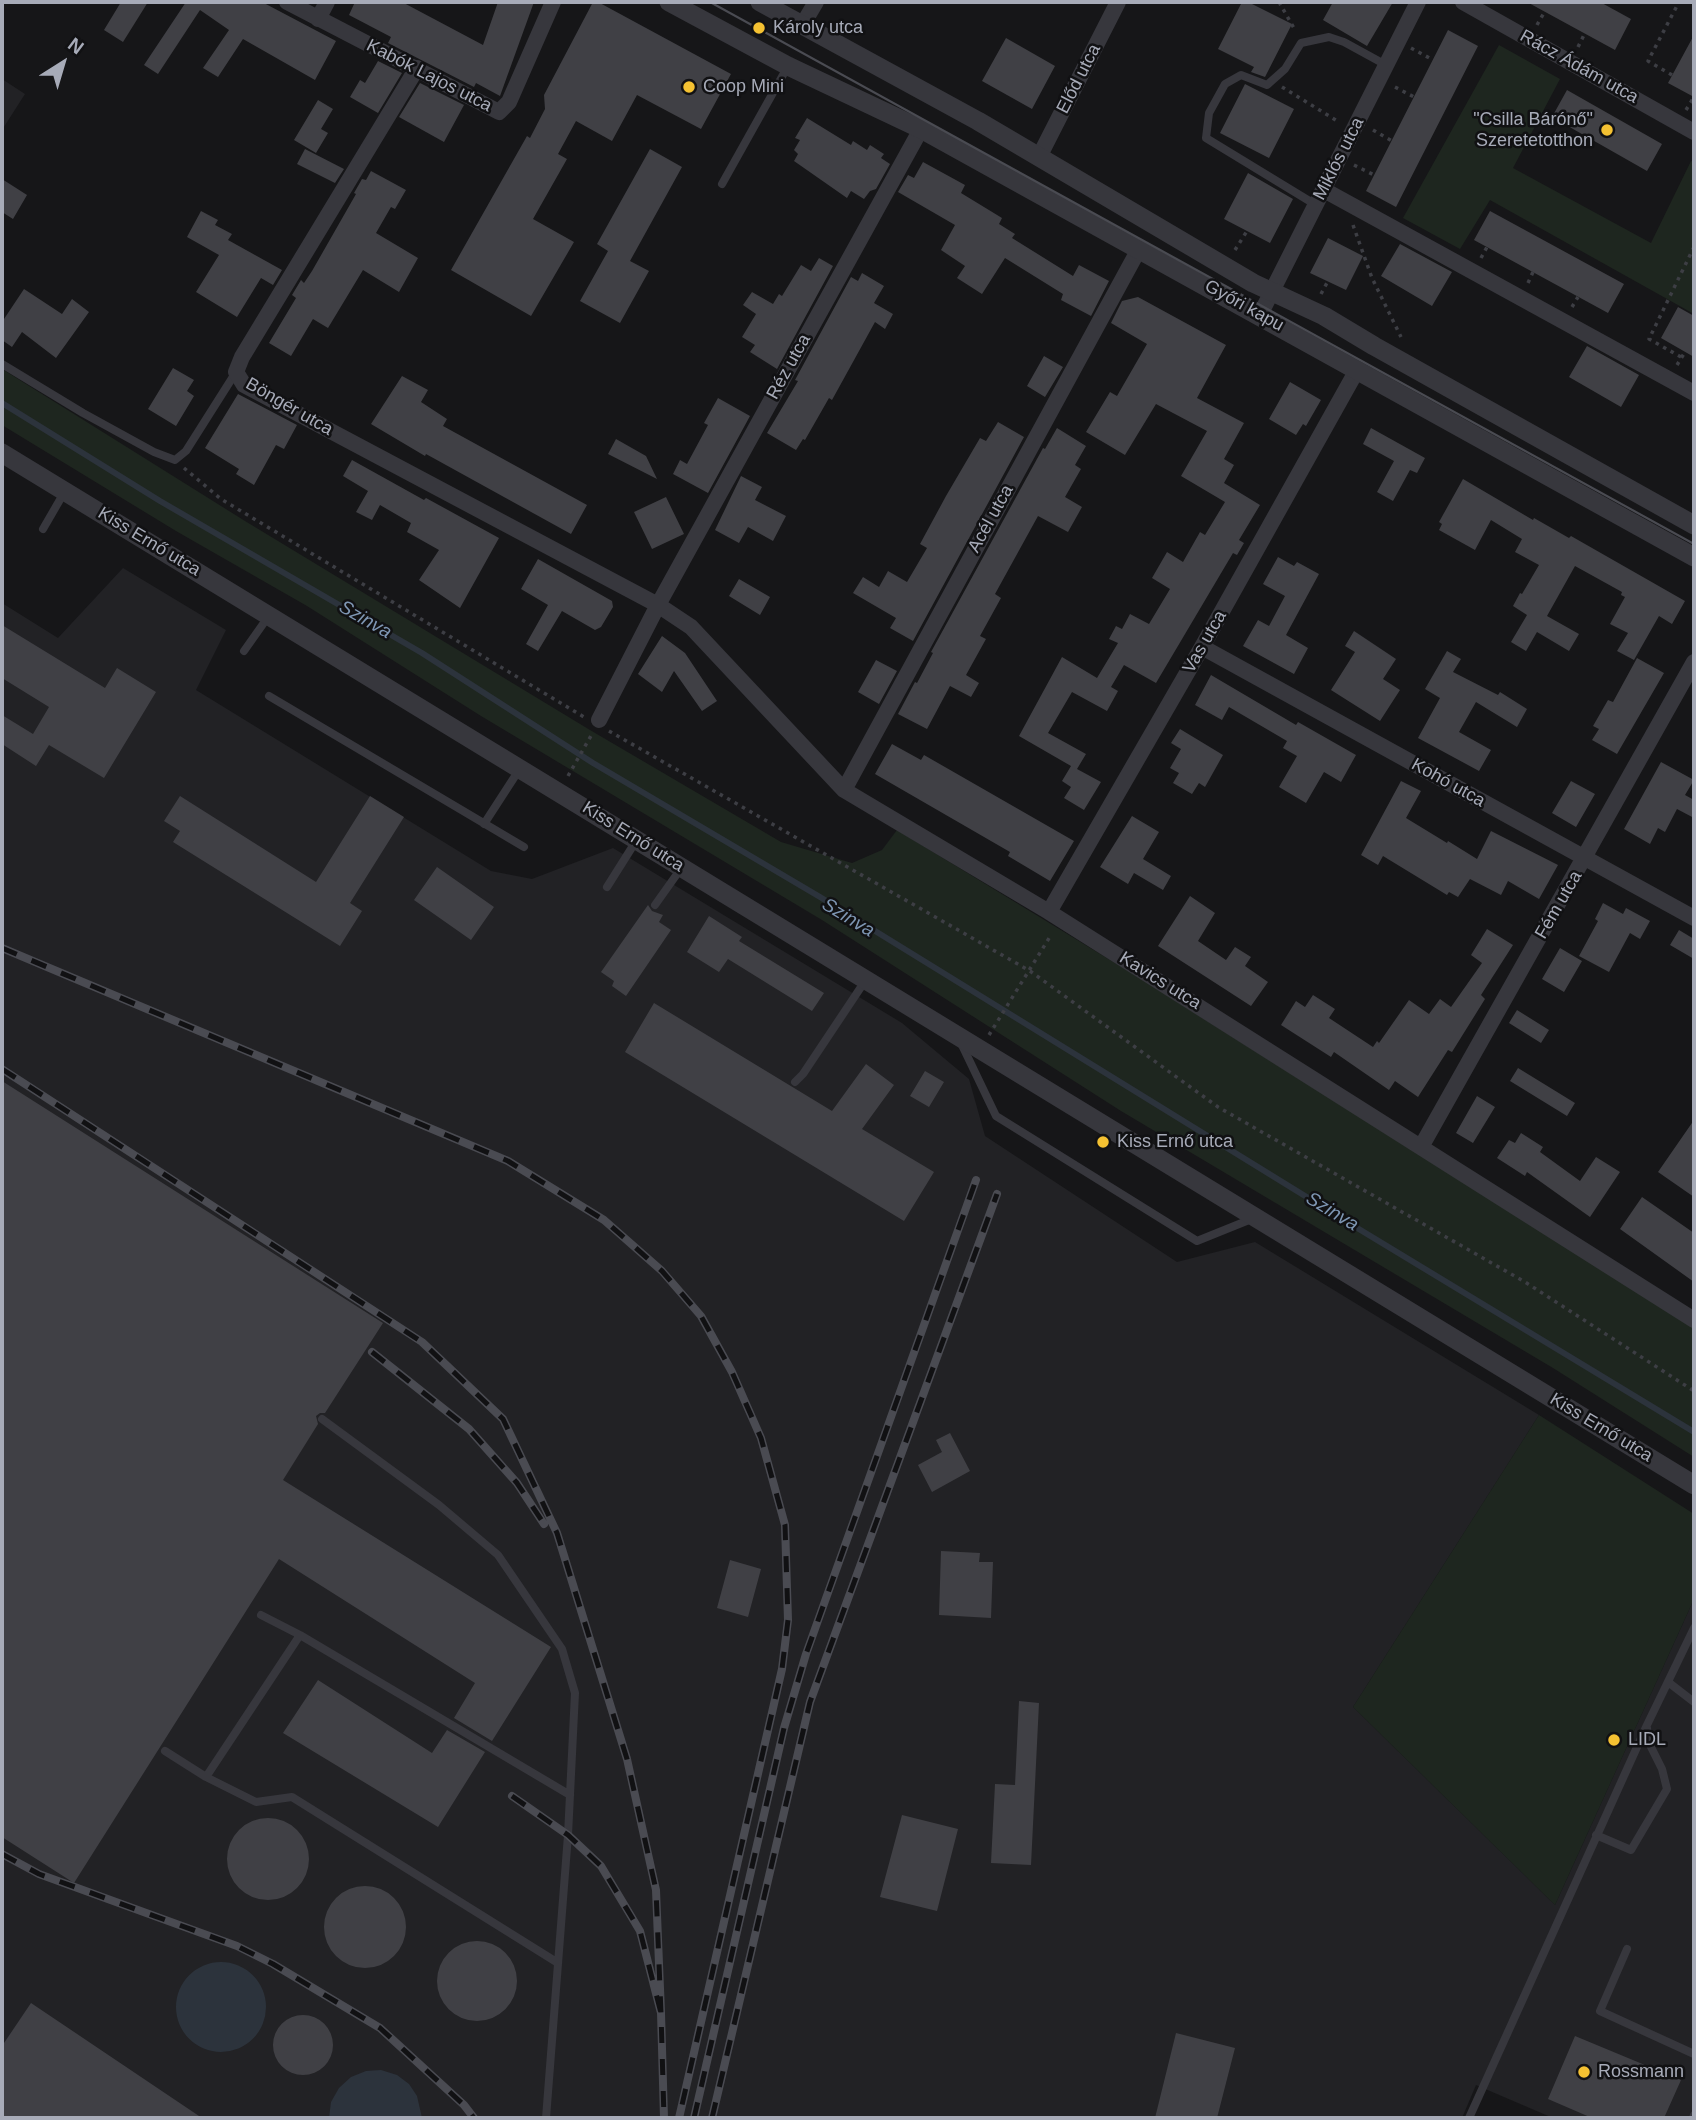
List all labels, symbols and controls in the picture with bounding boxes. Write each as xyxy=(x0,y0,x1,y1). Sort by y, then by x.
place label: Károly utca xyxy=(773,17,863,39)
marker: Károly utca xyxy=(751,20,767,36)
street label: Rácz Ádám utca xyxy=(1516,26,1642,108)
north arrow xyxy=(28,28,98,98)
text: N xyxy=(64,33,88,58)
street label: Kabók Lajos utca xyxy=(363,35,495,117)
street label: Előd utca xyxy=(1052,41,1106,117)
place label: Coop Mini xyxy=(703,76,784,98)
marker: Coop Mini xyxy=(681,79,697,95)
place label: "Csilla Bárónő" Szeretetotthon xyxy=(1473,109,1593,152)
street label: Miklós utca xyxy=(1309,114,1369,204)
marker: "Csilla Bárónő" Szeretetotthon xyxy=(1599,122,1615,138)
street label: Győri kapu xyxy=(1201,275,1287,337)
street label: Réz utca xyxy=(762,331,816,403)
street label: Böngér utca xyxy=(242,373,336,441)
street label: Acél utca xyxy=(964,481,1018,557)
street label: Kiss Ernő utca xyxy=(94,503,204,581)
water label: Szinva xyxy=(335,596,395,644)
street label: Vas utca xyxy=(1178,607,1232,677)
street label: Kohó utca xyxy=(1407,754,1489,812)
street label: Kiss Ernő utca xyxy=(578,797,688,877)
street label: Fém utca xyxy=(1531,867,1587,943)
water label: Szinva xyxy=(818,894,878,942)
street label: Kavics utca xyxy=(1115,947,1205,1015)
place label: Kiss Ernő utca xyxy=(1117,1131,1233,1153)
marker: Kiss Ernő utca xyxy=(1095,1134,1111,1150)
water label: Szinva xyxy=(1302,1188,1362,1236)
street label: Kiss Ernő utca xyxy=(1546,1389,1656,1467)
place label: LIDL xyxy=(1628,1729,1666,1751)
marker: LIDL xyxy=(1606,1732,1622,1748)
place label: Rossmann xyxy=(1598,2061,1684,2083)
marker: Rossmann xyxy=(1576,2064,1592,2080)

